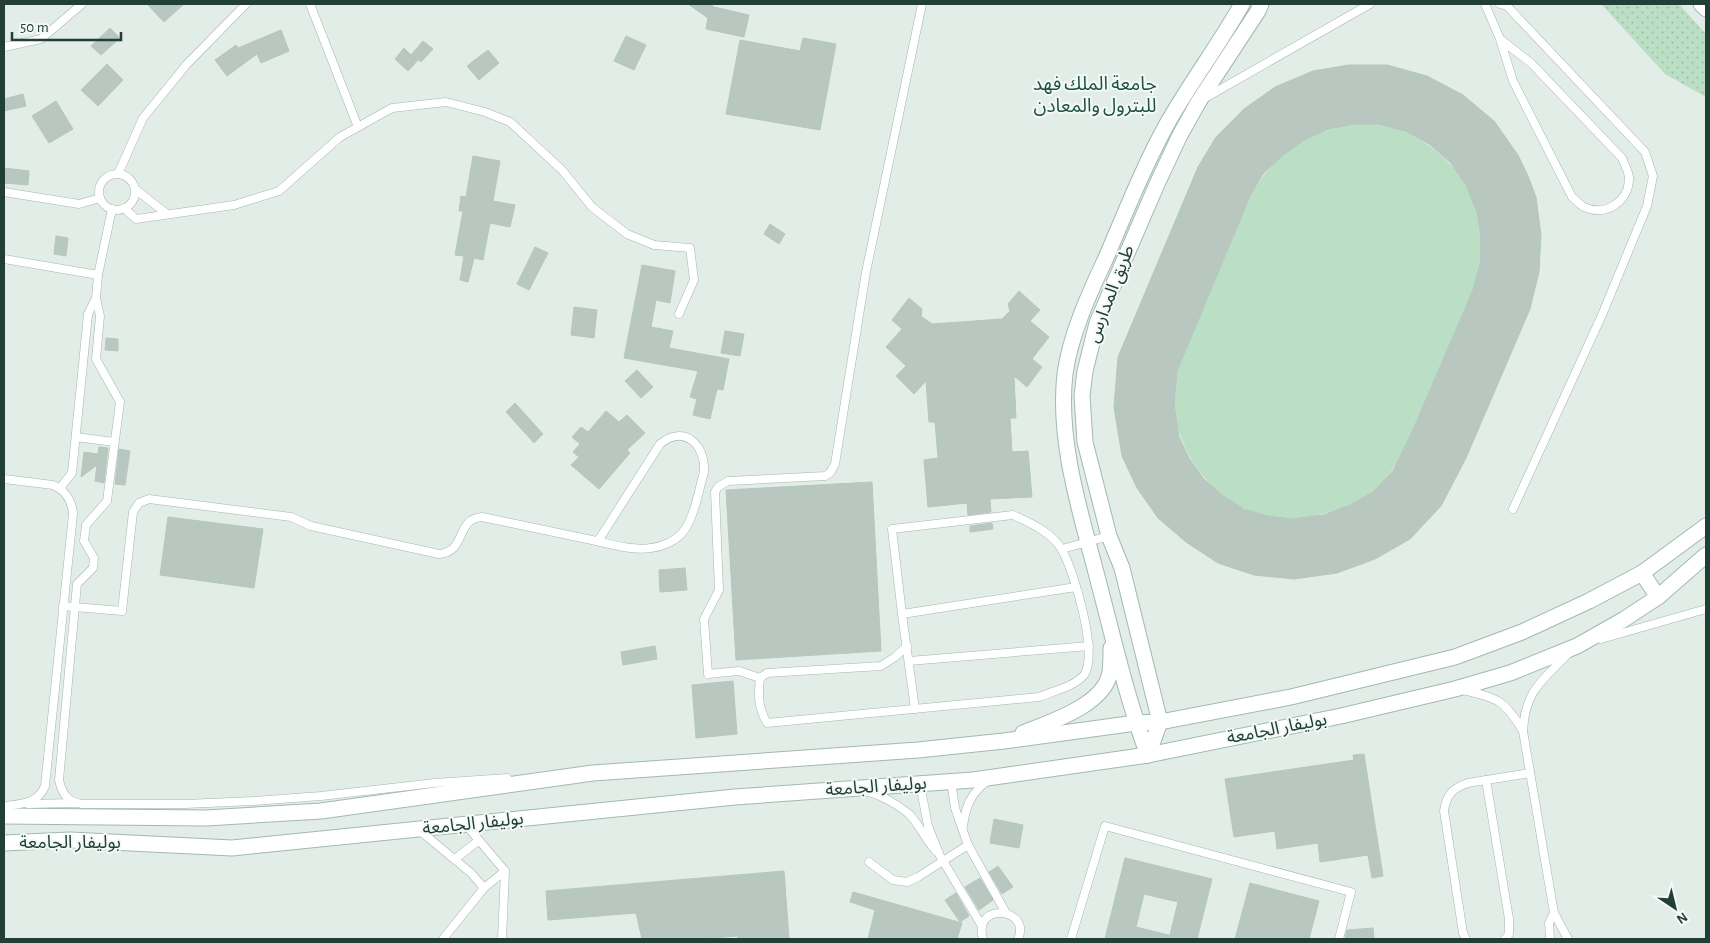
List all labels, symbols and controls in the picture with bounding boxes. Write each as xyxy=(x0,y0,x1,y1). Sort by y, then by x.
scale bar xyxy=(12,10,121,42)
text: 50 m xyxy=(20,20,49,35)
district label: جامعة الملك فهد للبترول والمعادن xyxy=(1033,75,1157,117)
street label: طريق المدارس xyxy=(1084,243,1139,346)
street label: بوليفار الجامعة xyxy=(1225,710,1329,749)
street label: بوليفار الجامعة xyxy=(825,774,927,801)
street label: بوليفار الجامعة xyxy=(421,810,525,839)
street label: بوليفار الجامعة xyxy=(19,834,121,853)
north arrow xyxy=(1650,883,1700,933)
text: N xyxy=(1674,909,1690,926)

